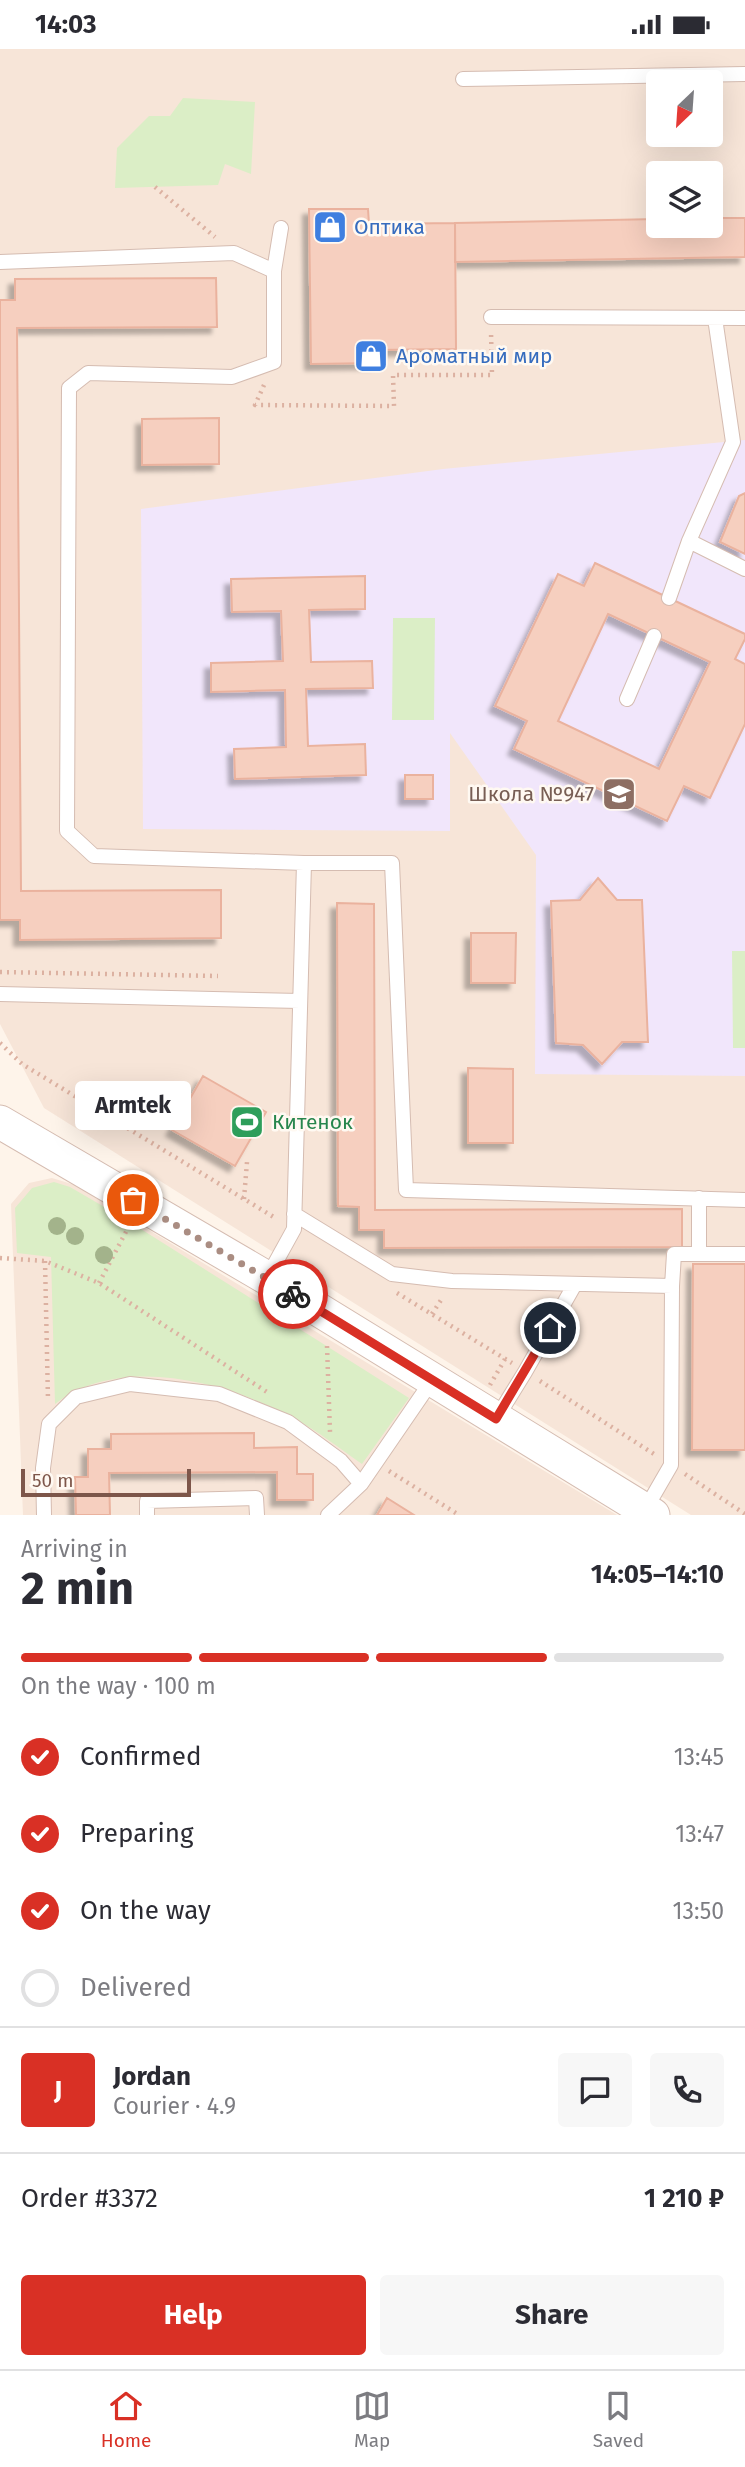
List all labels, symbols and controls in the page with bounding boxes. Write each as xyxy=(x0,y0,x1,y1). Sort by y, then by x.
text: 14:03 xyxy=(35,9,96,40)
north arrow xyxy=(646,70,723,147)
map controls xyxy=(646,70,723,238)
button: layers xyxy=(646,161,723,238)
shop icon: Оптика xyxy=(311,208,349,246)
place label: Оптика xyxy=(354,214,425,240)
shop icon: Ароматный мир xyxy=(352,337,390,375)
place label: Ароматный мир xyxy=(396,343,553,369)
school or university icon: Школа №947 xyxy=(600,775,638,813)
place label: Школа №947 xyxy=(468,781,594,807)
callout: Armtek xyxy=(75,1081,191,1130)
text: Armtek xyxy=(95,1091,171,1119)
sports icon: Китенок xyxy=(228,1103,266,1141)
place label: Китенок xyxy=(272,1109,353,1135)
pin xyxy=(103,1170,163,1230)
icon: bag xyxy=(114,1181,152,1219)
courier xyxy=(258,1259,328,1329)
icon: bike xyxy=(274,1275,312,1313)
pin xyxy=(520,1298,580,1358)
icon: home xyxy=(531,1309,569,1347)
scale bar xyxy=(21,1466,191,1498)
text: 50 m xyxy=(32,1469,73,1492)
text: Arriving in xyxy=(21,1535,128,1563)
text: 14:05–14:10 xyxy=(591,1559,724,1590)
text: 2 min xyxy=(21,1561,134,1616)
text: On the way · 100 m xyxy=(21,1672,216,1700)
icon: check xyxy=(21,1738,59,1776)
text: Confirmed xyxy=(80,1741,201,1772)
text: 13:45 xyxy=(674,1743,724,1771)
icon: check xyxy=(21,1815,59,1853)
text: Preparing xyxy=(80,1818,193,1849)
text: 13:47 xyxy=(675,1820,724,1848)
icon: check xyxy=(21,1892,59,1930)
text: On the way xyxy=(80,1895,211,1926)
text: 13:50 xyxy=(673,1897,724,1925)
text: Delivered xyxy=(80,1972,192,2003)
button: chat xyxy=(558,2053,632,2127)
button: phone xyxy=(650,2053,724,2127)
text: Jordan xyxy=(113,2061,191,2092)
text: J xyxy=(54,2075,62,2106)
text: Courier · 4.9 xyxy=(113,2092,236,2120)
text: Order #3372 xyxy=(21,2183,158,2214)
text: 1 210 ₽ xyxy=(644,2183,724,2214)
button: Help xyxy=(21,2275,366,2355)
button: Share xyxy=(380,2275,724,2355)
tab: Home xyxy=(101,2387,151,2452)
tab: Map xyxy=(353,2387,391,2452)
tab: Saved xyxy=(593,2387,644,2452)

